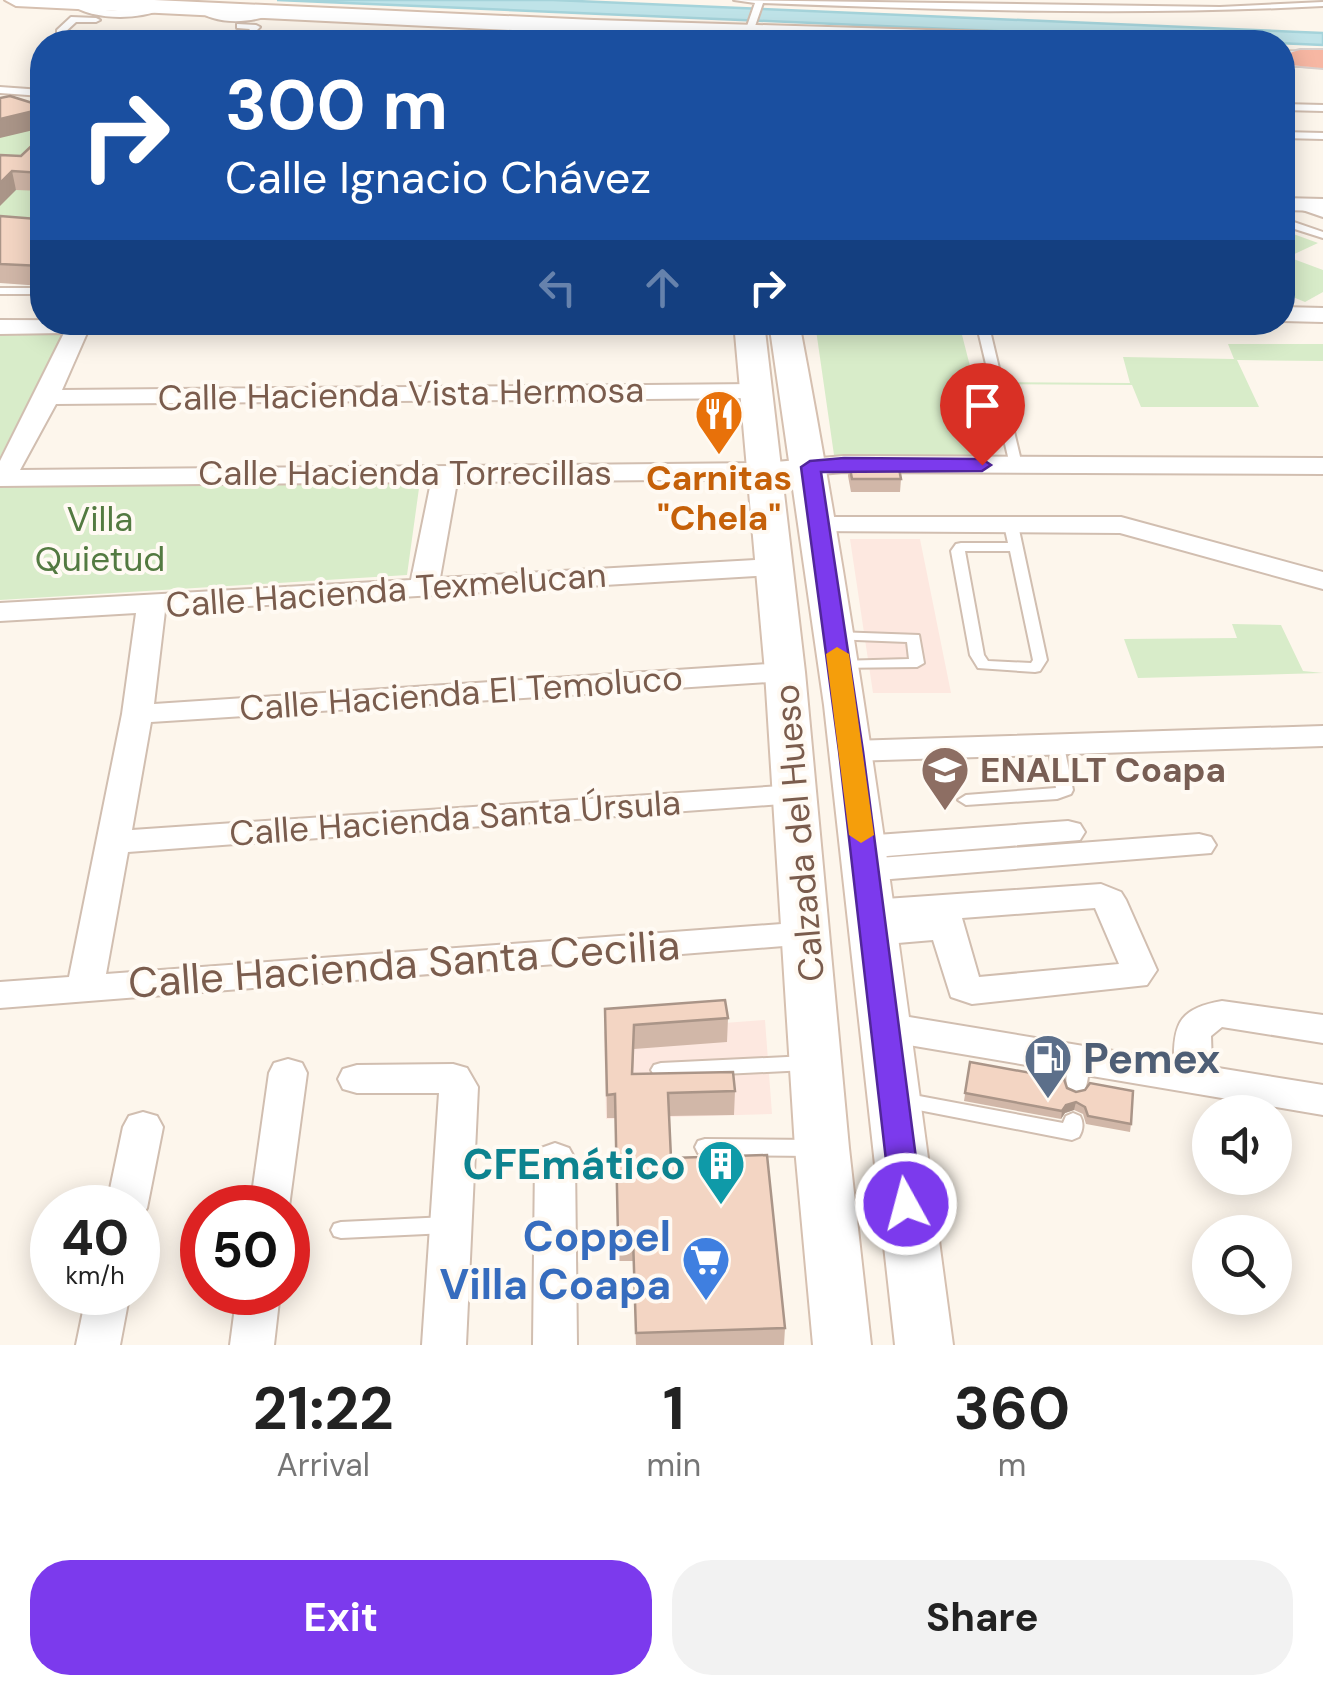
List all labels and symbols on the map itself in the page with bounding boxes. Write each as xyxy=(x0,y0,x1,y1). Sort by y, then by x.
pin xyxy=(940,363,1025,466)
street label: Calle Hacienda Vista Hermosa xyxy=(157,367,645,421)
restaurant icon: Carnitas "Chela" xyxy=(693,388,745,456)
street label: Calle Hacienda Torrecillas xyxy=(198,450,612,496)
place label: Carnitas "Chela" xyxy=(646,455,792,541)
park label: Villa Quietud xyxy=(35,496,165,582)
street label: Calle Hacienda Texmelucan xyxy=(164,552,608,628)
street label: Calle Hacienda El Temoluco xyxy=(238,655,684,731)
street label: Calzada del Hueso xyxy=(763,682,835,984)
school or university icon: ENALLT Coapa xyxy=(919,744,971,812)
place label: ENALLT Coapa xyxy=(980,747,1226,793)
street label: Calle Hacienda Santa Úrsula xyxy=(228,779,682,857)
street label: Calle Hacienda Santa Cecilia xyxy=(126,917,682,1011)
place label: Pemex xyxy=(1083,1031,1220,1086)
fuel station icon: Pemex xyxy=(1022,1032,1074,1100)
place label: CFEmático xyxy=(462,1137,686,1192)
building icon: CFEmático xyxy=(695,1138,747,1206)
position arrow xyxy=(854,1152,958,1256)
speed limit sign: 50 xyxy=(180,1185,310,1315)
place label: Coppel Villa Coapa xyxy=(440,1209,671,1312)
supermarket icon: Coppel Villa Coapa xyxy=(680,1234,732,1302)

